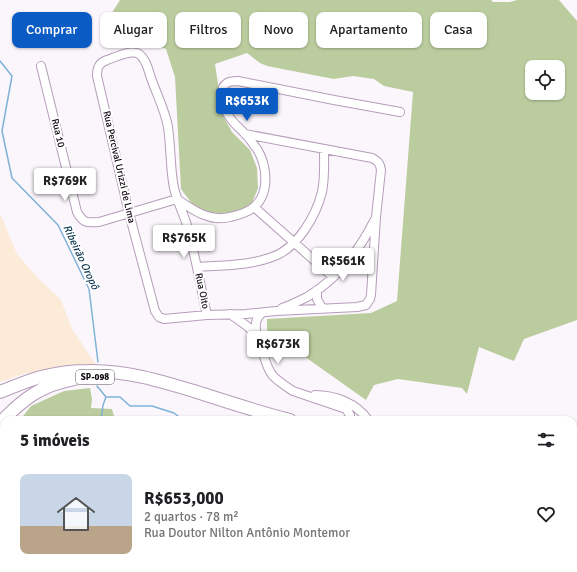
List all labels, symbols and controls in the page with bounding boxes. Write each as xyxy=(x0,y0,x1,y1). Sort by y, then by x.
chip: Comprar xyxy=(12,12,92,48)
chip: Alugar xyxy=(100,12,167,48)
chip: Filtros xyxy=(175,12,241,48)
chip: Novo xyxy=(249,12,308,48)
chip: Apartamento xyxy=(316,12,422,48)
chip: Casa xyxy=(430,12,487,48)
map controls xyxy=(525,60,565,100)
button: locate xyxy=(525,60,565,100)
pin: R$653K xyxy=(214,88,280,122)
text: R$653K xyxy=(225,93,269,109)
street label: Rua Percival Urizzi de Lima xyxy=(100,110,138,224)
street label: Rua 10 xyxy=(49,117,67,149)
pin: R$769K xyxy=(32,168,98,202)
text: R$769K xyxy=(43,173,87,189)
water label: Ribeirão Oropô xyxy=(60,223,102,293)
pin: R$765K xyxy=(151,225,217,259)
text: R$765K xyxy=(162,230,206,246)
pin: R$561K xyxy=(310,248,376,282)
text: R$561K xyxy=(321,253,365,269)
street label: Rua Oito xyxy=(192,272,212,310)
pin: R$673K xyxy=(245,331,311,365)
text: R$673K xyxy=(256,336,300,352)
road number: SP-098 xyxy=(76,370,114,384)
icon: filters xyxy=(535,429,557,451)
text: 5 imóveis xyxy=(20,430,90,451)
text: R$653,000 xyxy=(144,488,224,509)
icon: home xyxy=(52,490,100,538)
icon: heart xyxy=(535,503,557,525)
text: 2 quartos · 78 m² xyxy=(144,509,239,525)
text: Rua Doutor Nilton Antônio Montemor xyxy=(144,525,350,541)

